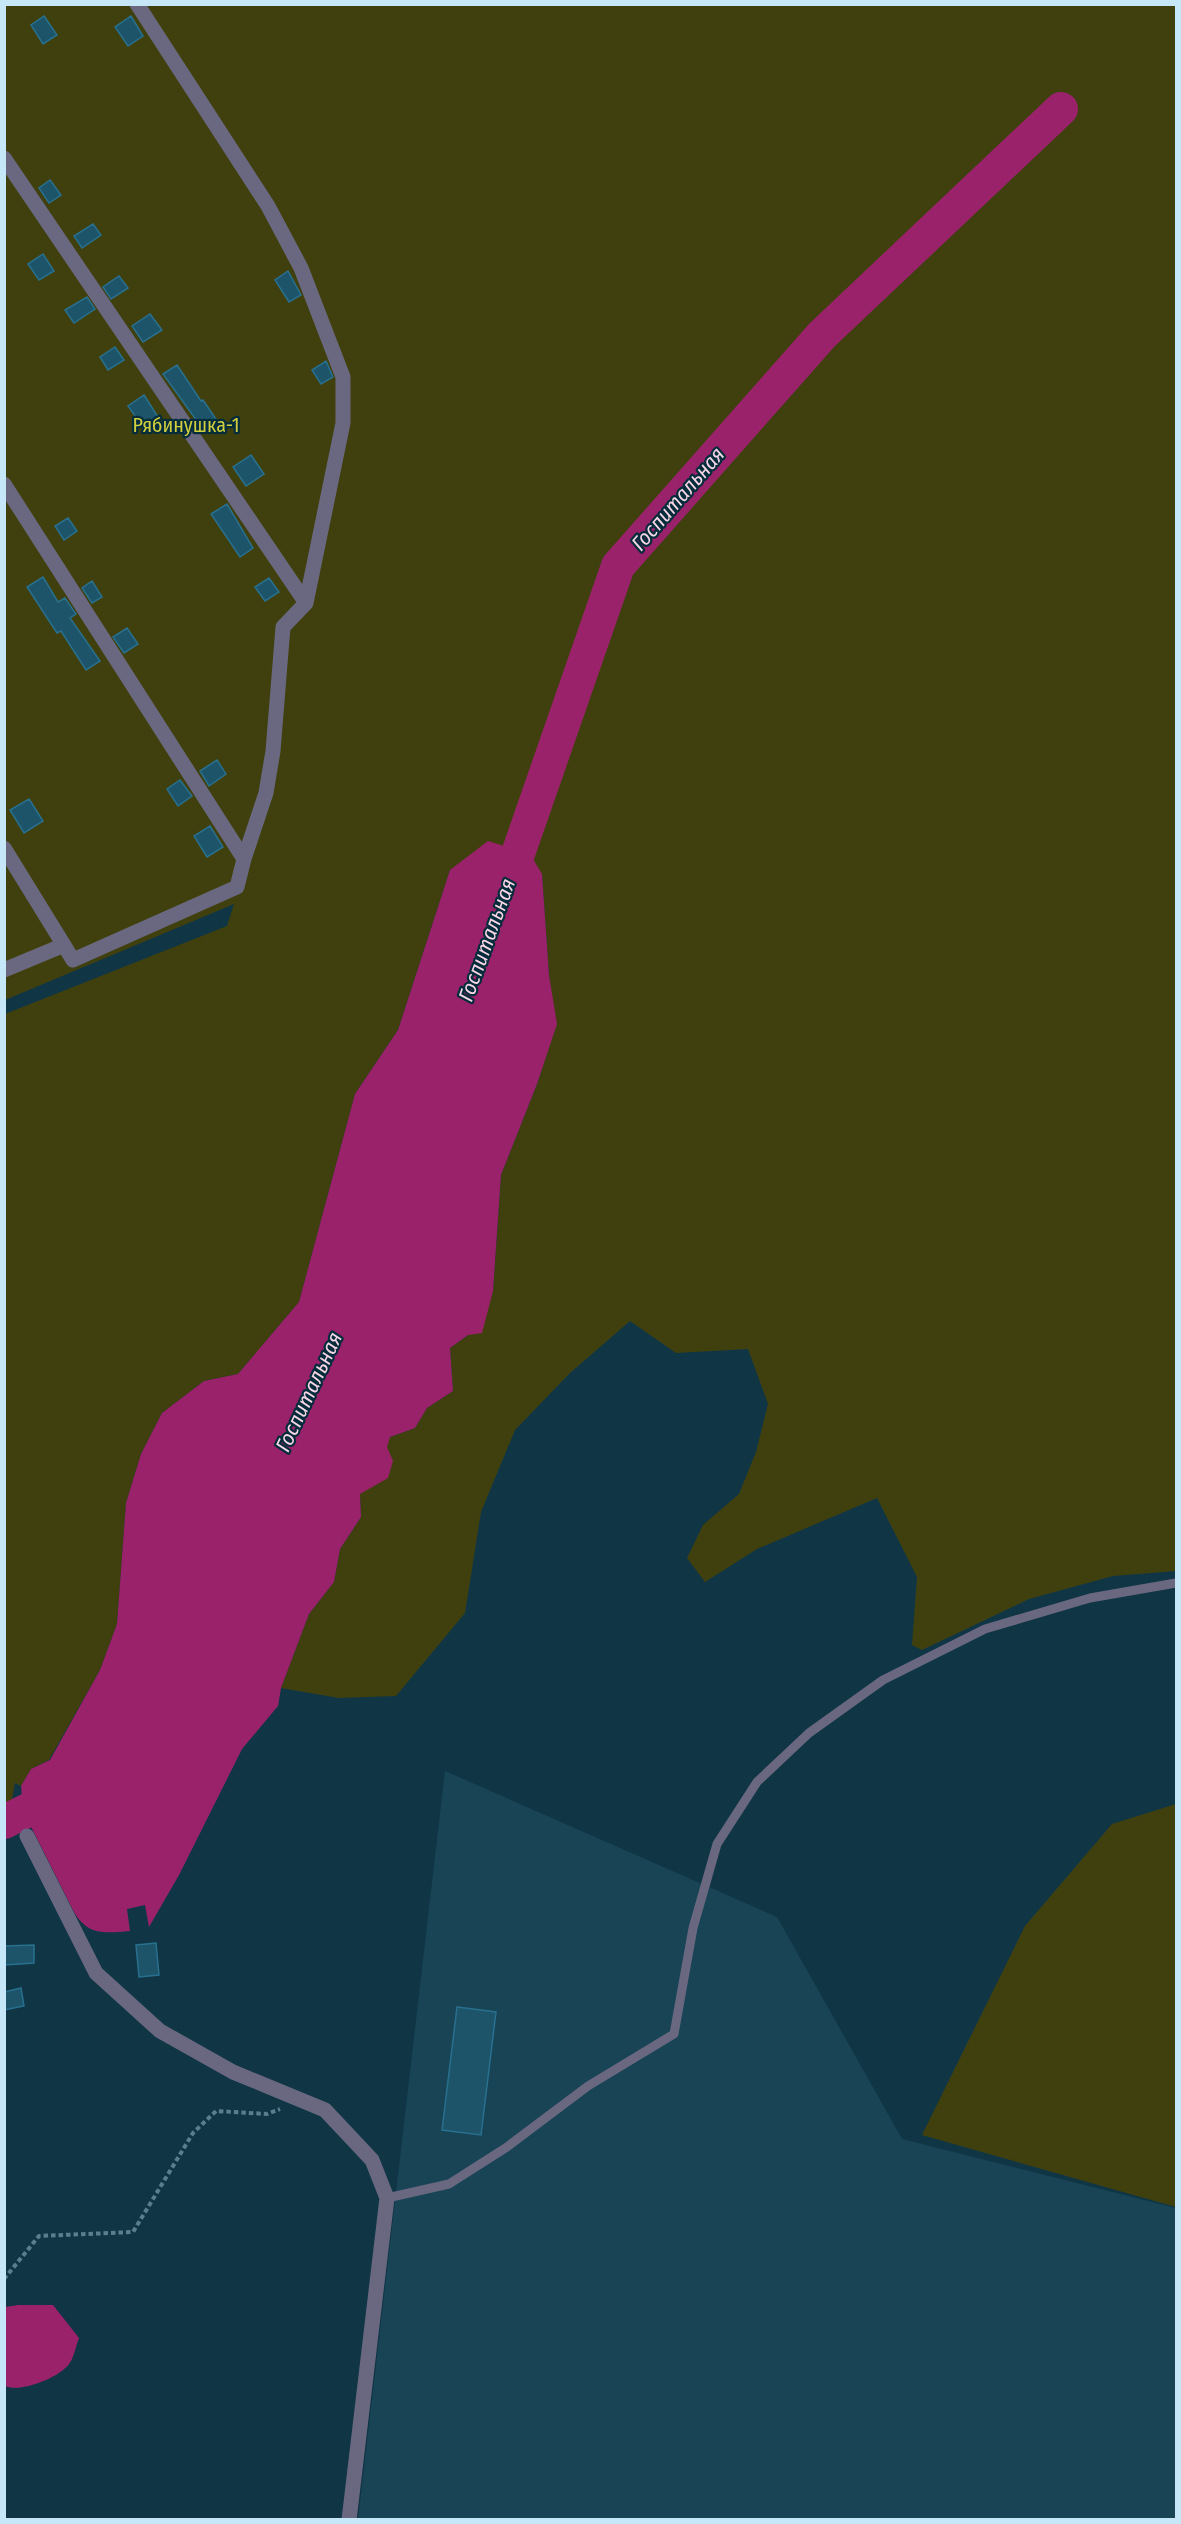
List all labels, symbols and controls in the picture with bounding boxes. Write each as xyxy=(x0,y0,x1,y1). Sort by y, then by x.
park label: Рябинушка-1 xyxy=(132,413,240,437)
water label: Госпитальная xyxy=(626,442,730,556)
water label: Госпитальная xyxy=(453,875,521,1005)
water label: Госпитальная xyxy=(270,1328,348,1456)

